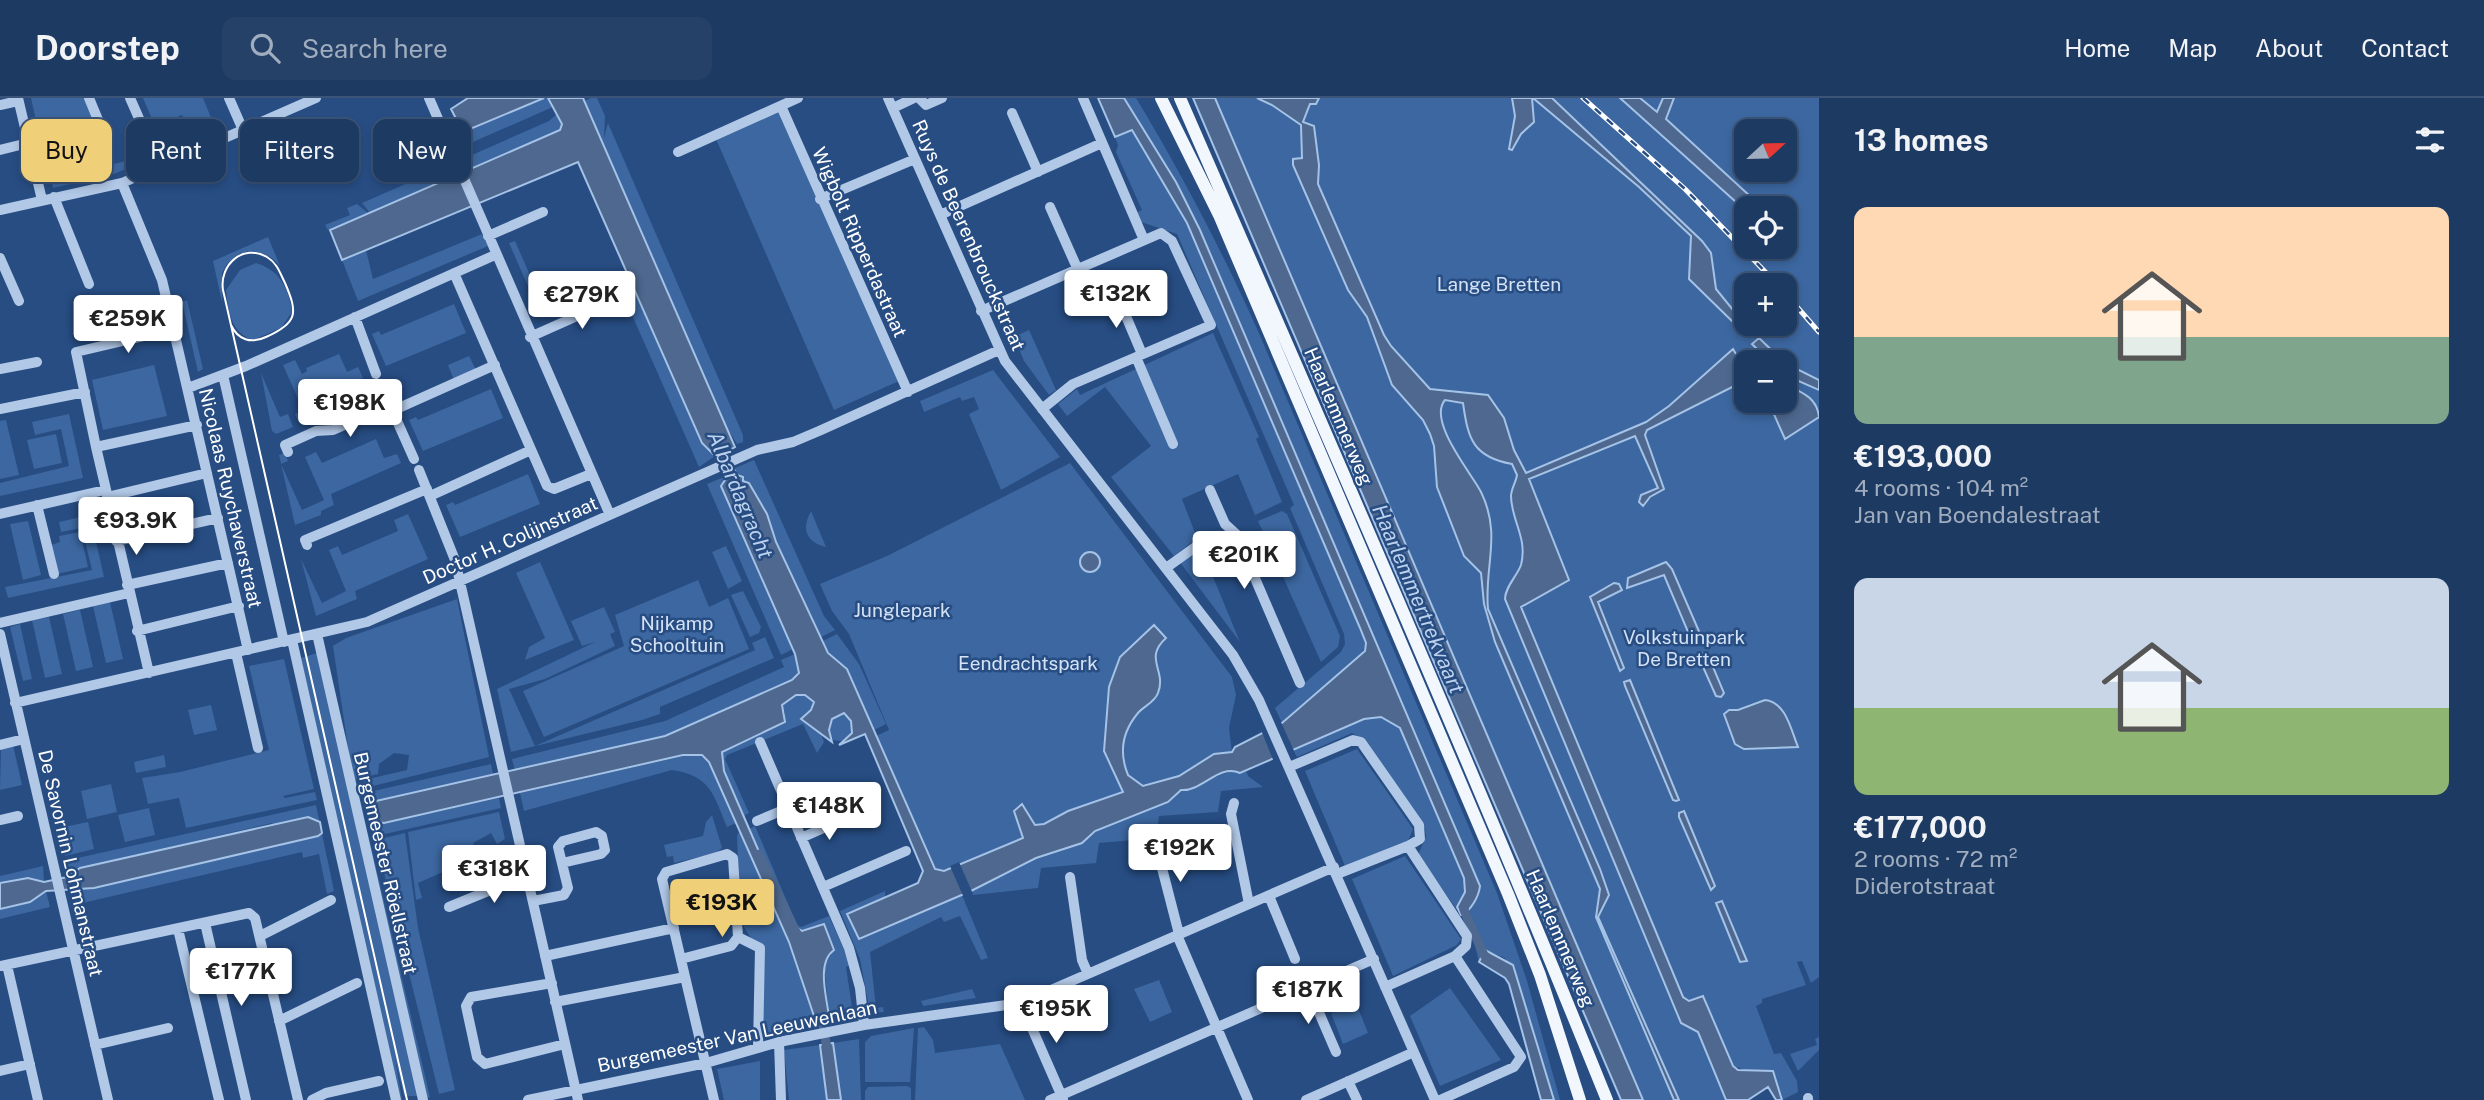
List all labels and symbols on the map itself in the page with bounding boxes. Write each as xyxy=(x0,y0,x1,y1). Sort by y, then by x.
street label: Ruys de Beerenbrouckstraat xyxy=(908,116,1030,354)
north arrow xyxy=(1734,119,1797,182)
street label: Wigbolt Ripperdastraat xyxy=(808,144,912,340)
pin: €132K xyxy=(1067,271,1165,330)
pin: €279K xyxy=(533,272,631,331)
park label: Lange Bretten xyxy=(1437,273,1561,295)
pin: €259K xyxy=(79,296,177,355)
street label: Haarlemmerweg xyxy=(1300,344,1378,488)
pin: €198K xyxy=(301,380,399,439)
street label: Nicolaas Ruychaverstraat xyxy=(195,386,267,610)
water label: Albardagracht xyxy=(702,427,779,562)
street label: Doctor H. Colijnstraat xyxy=(419,492,601,588)
pin: €93.9K xyxy=(79,498,193,557)
water label: Haarlemmertrekvaart xyxy=(1367,500,1470,697)
pin: €201K xyxy=(1195,532,1293,591)
park label: Junglepark xyxy=(853,599,951,621)
park label: Nijkamp Schooltuin xyxy=(630,612,724,656)
park label: Volkstuinpark De Bretten xyxy=(1623,626,1745,670)
park label: Eendrachtspark xyxy=(958,652,1098,674)
street label: De Savornin Lohmanstraat xyxy=(34,747,108,979)
street label: Burgemeester Röellstraat xyxy=(350,750,422,976)
pin: €148K xyxy=(780,782,878,842)
pin: €192K xyxy=(1131,824,1229,884)
pin: €318K xyxy=(445,846,543,905)
street label: Haarlemmerweg xyxy=(1522,866,1600,1010)
pin: €193K xyxy=(673,880,771,939)
pin: €177K xyxy=(192,948,290,1008)
pin: €187K xyxy=(1259,967,1357,1026)
pin: €195K xyxy=(1007,986,1105,1045)
street label: Burgemeester Van Leeuwenlaan xyxy=(595,996,879,1076)

